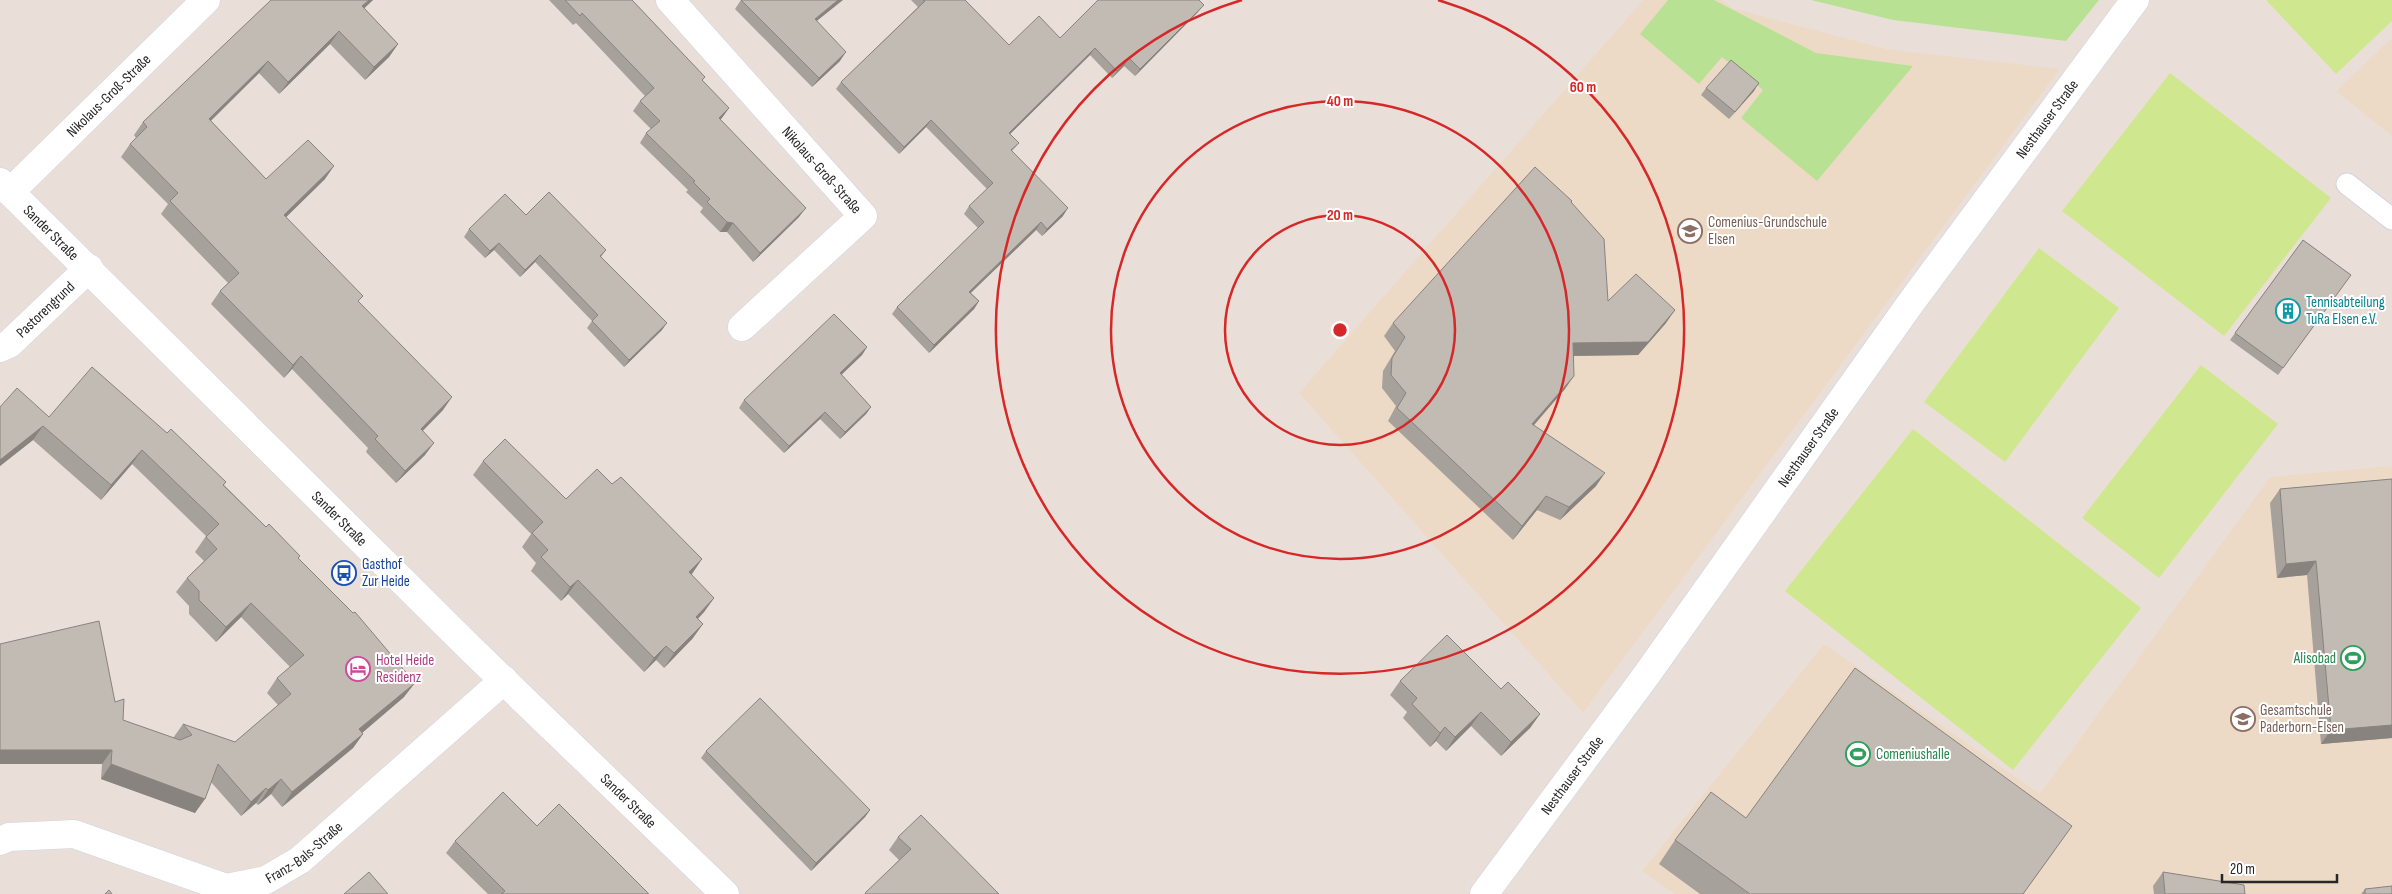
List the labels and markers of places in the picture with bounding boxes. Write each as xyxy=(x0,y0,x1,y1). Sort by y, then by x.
place label: Comenius-Grundschule Elsen xyxy=(1708,213,1827,249)
school or university icon: Comenius-Grundschule Elsen xyxy=(1677,218,1703,244)
place label: Tennisabteilung TuRa Elsen e.V. xyxy=(2306,293,2385,329)
building icon: Tennisabteilung TuRa Elsen e.V. xyxy=(2275,298,2301,324)
centre of rings xyxy=(1331,321,1349,339)
place label: Gasthof Zur Heide xyxy=(362,555,410,591)
bus stop icon: Gasthof Zur Heide xyxy=(331,560,357,586)
sports icon: Alisobad xyxy=(2340,645,2366,671)
place label: Alisobad xyxy=(2293,649,2336,668)
place label: Hotel Heide Residenz xyxy=(376,651,434,687)
hotel icon: Hotel Heide Residenz xyxy=(345,656,371,682)
place label: Gesamtschule Paderborn-Elsen xyxy=(2260,701,2344,737)
school or university icon: Gesamtschule Paderborn-Elsen xyxy=(2230,706,2256,732)
sports icon: Comeniushalle xyxy=(1845,741,1871,767)
place label: Comeniushalle xyxy=(1876,745,1950,764)

